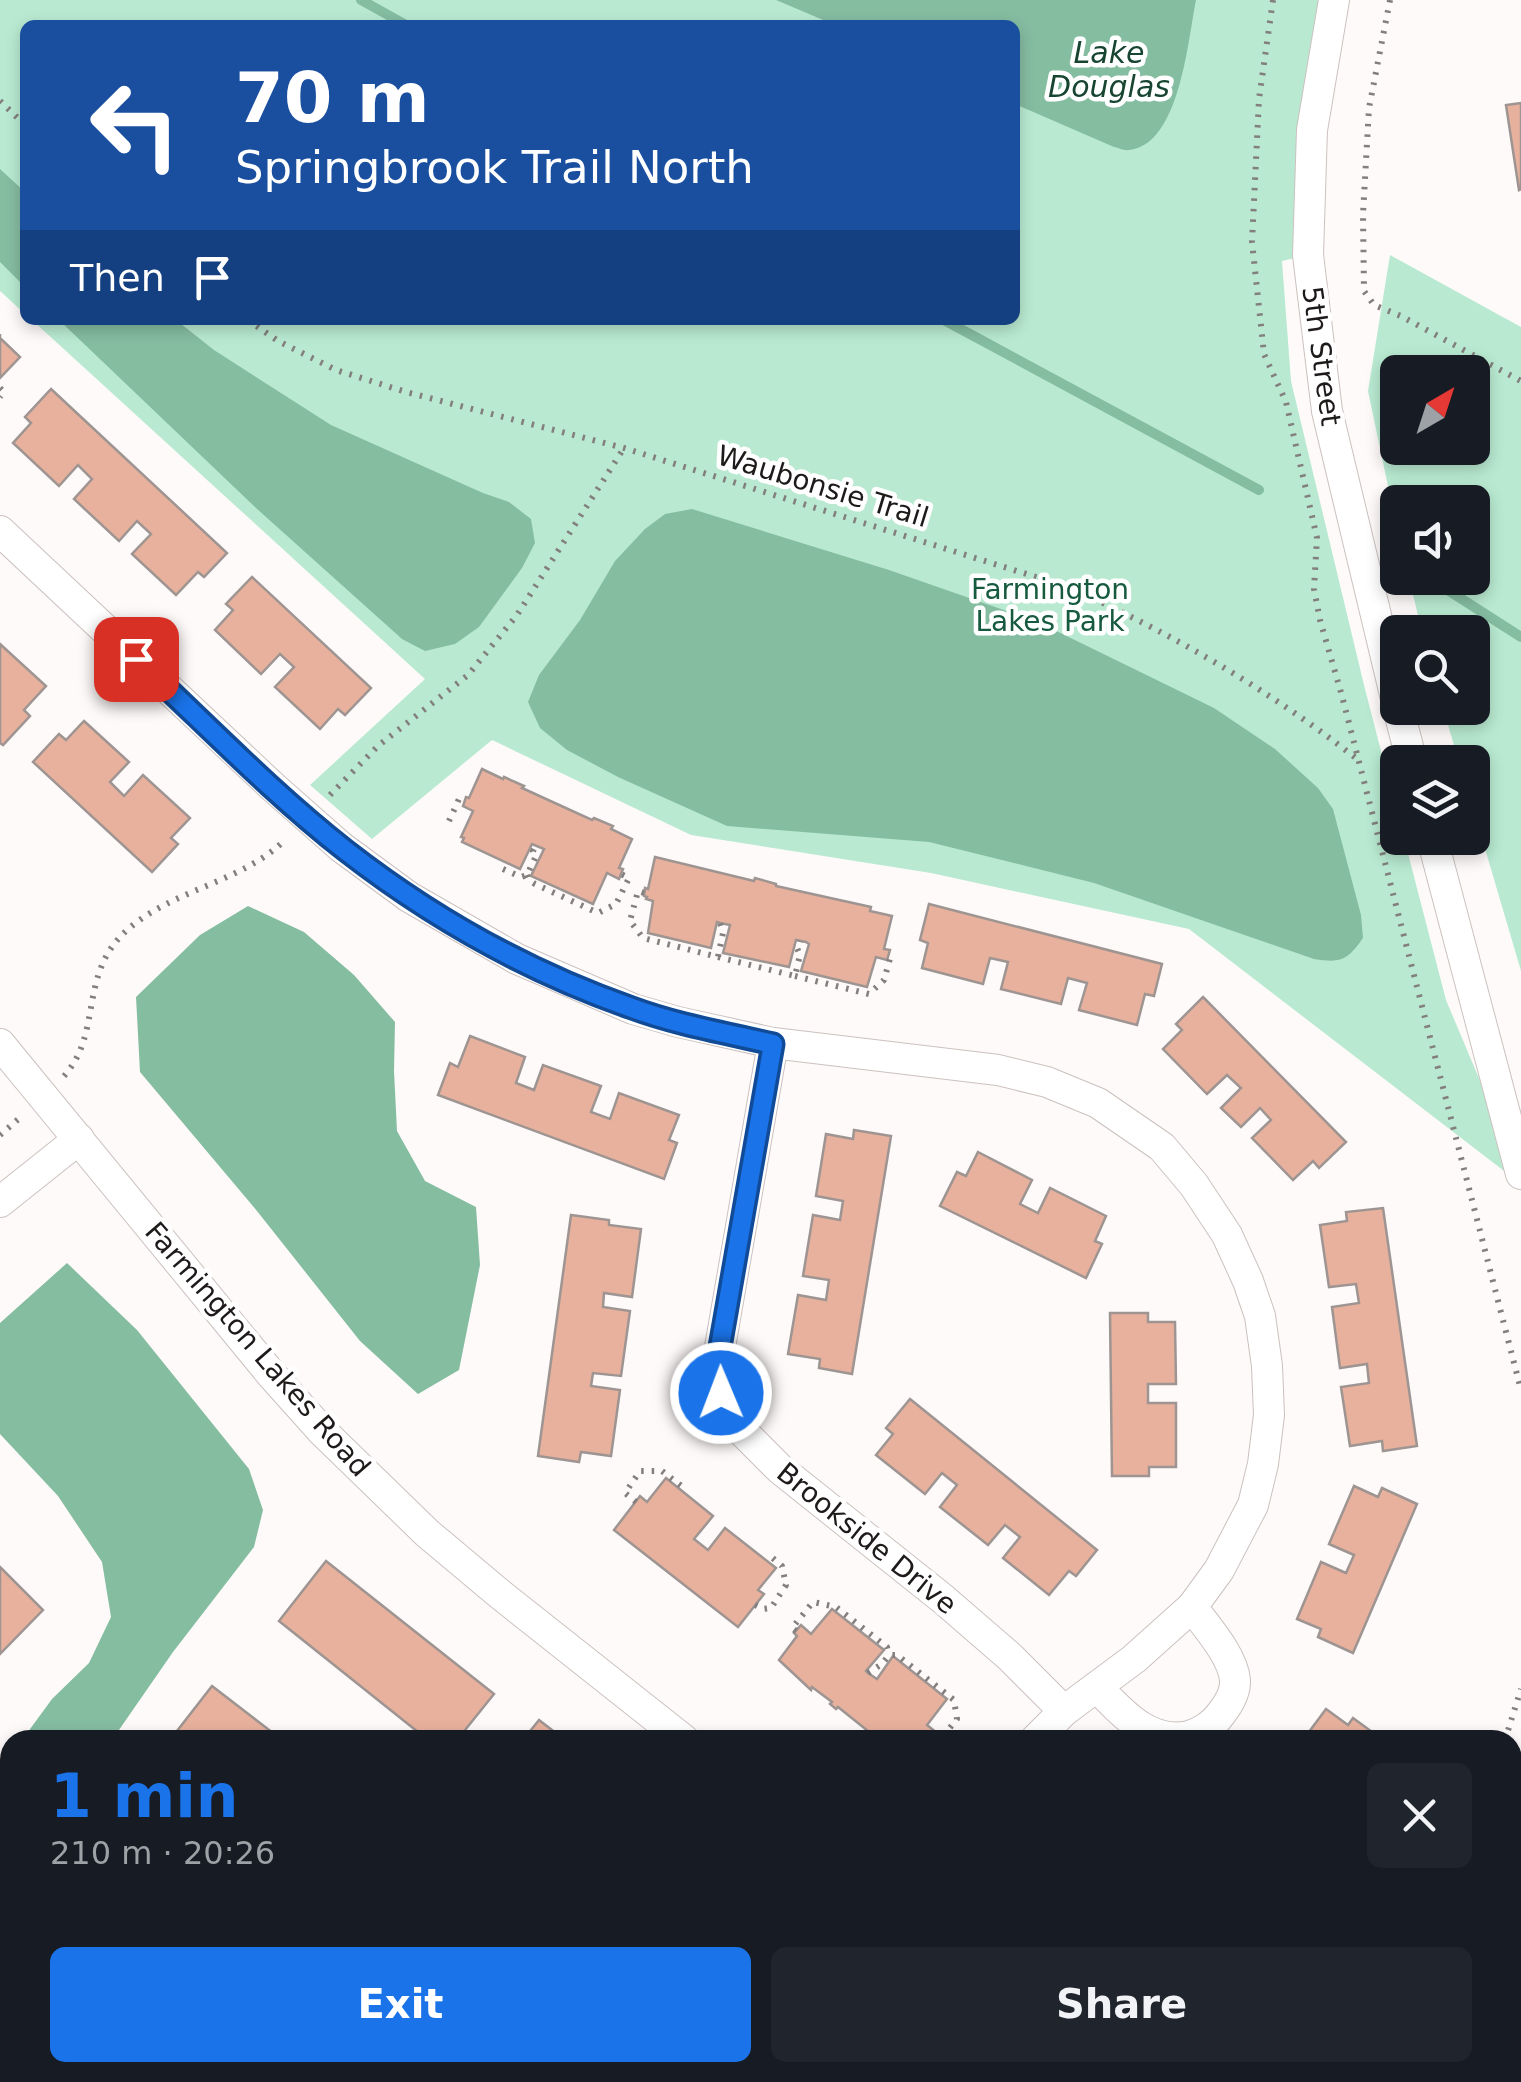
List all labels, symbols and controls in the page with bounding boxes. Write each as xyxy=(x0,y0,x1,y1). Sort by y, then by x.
water label: Lake Douglas xyxy=(1048,35,1170,104)
text: 70 m xyxy=(235,57,430,139)
icon: left xyxy=(70,60,200,190)
text: Springbrook Trail North xyxy=(235,141,754,194)
icon: arrive xyxy=(185,250,240,305)
text: Then xyxy=(70,256,165,300)
street label: 5th Street xyxy=(1295,284,1348,428)
north arrow xyxy=(1380,355,1490,465)
map controls xyxy=(1380,355,1490,855)
street label: Waubonsie Trail xyxy=(713,439,932,534)
button: sound xyxy=(1380,485,1490,595)
park label: Farmington Lakes Park xyxy=(971,573,1129,638)
button: search xyxy=(1380,615,1490,725)
pin xyxy=(94,617,179,702)
icon: arrive xyxy=(109,632,164,687)
button: layers xyxy=(1380,745,1490,855)
street label: Farmington Lakes Road xyxy=(138,1215,377,1483)
position arrow xyxy=(669,1341,773,1445)
street label: Brookside Drive xyxy=(770,1456,963,1621)
text: 1 min xyxy=(50,1761,238,1831)
button: close xyxy=(1367,1763,1472,1868)
text: 210 m · 20:26 xyxy=(50,1834,275,1872)
button: Exit xyxy=(50,1947,751,2062)
button: Share xyxy=(771,1947,1472,2062)

